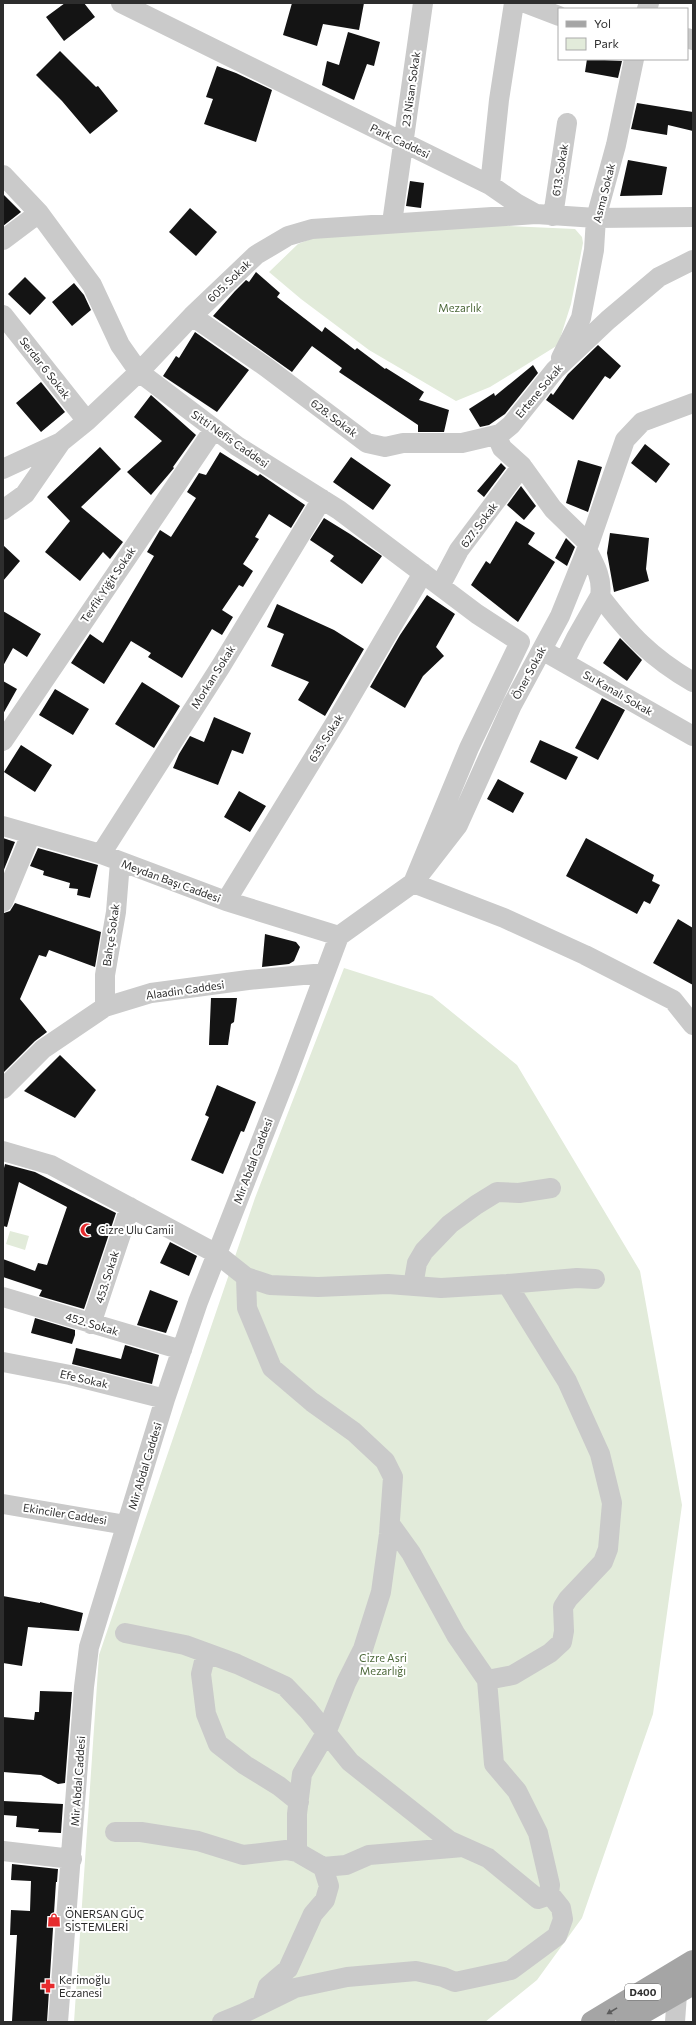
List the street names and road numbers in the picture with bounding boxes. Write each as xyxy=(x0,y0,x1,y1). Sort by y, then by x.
street label: 23 Nisan Sokak xyxy=(399,51,422,127)
street label: Park Caddesi xyxy=(368,121,432,161)
street label: 613. Sokak xyxy=(549,143,570,197)
street label: Asma Sokak xyxy=(590,162,617,224)
street label: 605. Sokak xyxy=(204,257,253,305)
street label: Serdar 6 Sokak xyxy=(17,334,73,401)
street label: Ertene Sokak xyxy=(512,361,565,420)
street label: 628. Sokak xyxy=(309,396,360,439)
street label: Sitti Nefis Caddesi xyxy=(189,407,271,470)
street label: 627. Sokak xyxy=(457,500,500,550)
street label: Tevfik Yiğit Sokak xyxy=(77,544,138,625)
street label: Morkan Sokak xyxy=(188,643,237,711)
street label: Öner Sokak xyxy=(508,643,548,702)
street label: Su Kanalı Sokak xyxy=(581,667,655,718)
street label: 635. Sokak xyxy=(306,711,346,764)
street label: Meydan Başı Caddesi xyxy=(120,857,223,905)
street label: Bahçe Sokak xyxy=(100,903,121,967)
street label: Alaadin Caddesi xyxy=(145,978,225,1001)
street label: Mir Abdal Caddesi xyxy=(230,1116,275,1205)
street label: 453. Sokak xyxy=(92,1249,121,1305)
street label: 452. Sokak xyxy=(64,1309,120,1338)
street label: Efe Sokak xyxy=(59,1367,110,1390)
street label: Mir Abdal Caddesi xyxy=(125,1420,164,1511)
street label: Ekinciler Caddesi xyxy=(22,1500,108,1527)
street label: Mir Abdal Caddesi xyxy=(68,1735,87,1827)
road number: D400 xyxy=(625,1984,661,2000)

